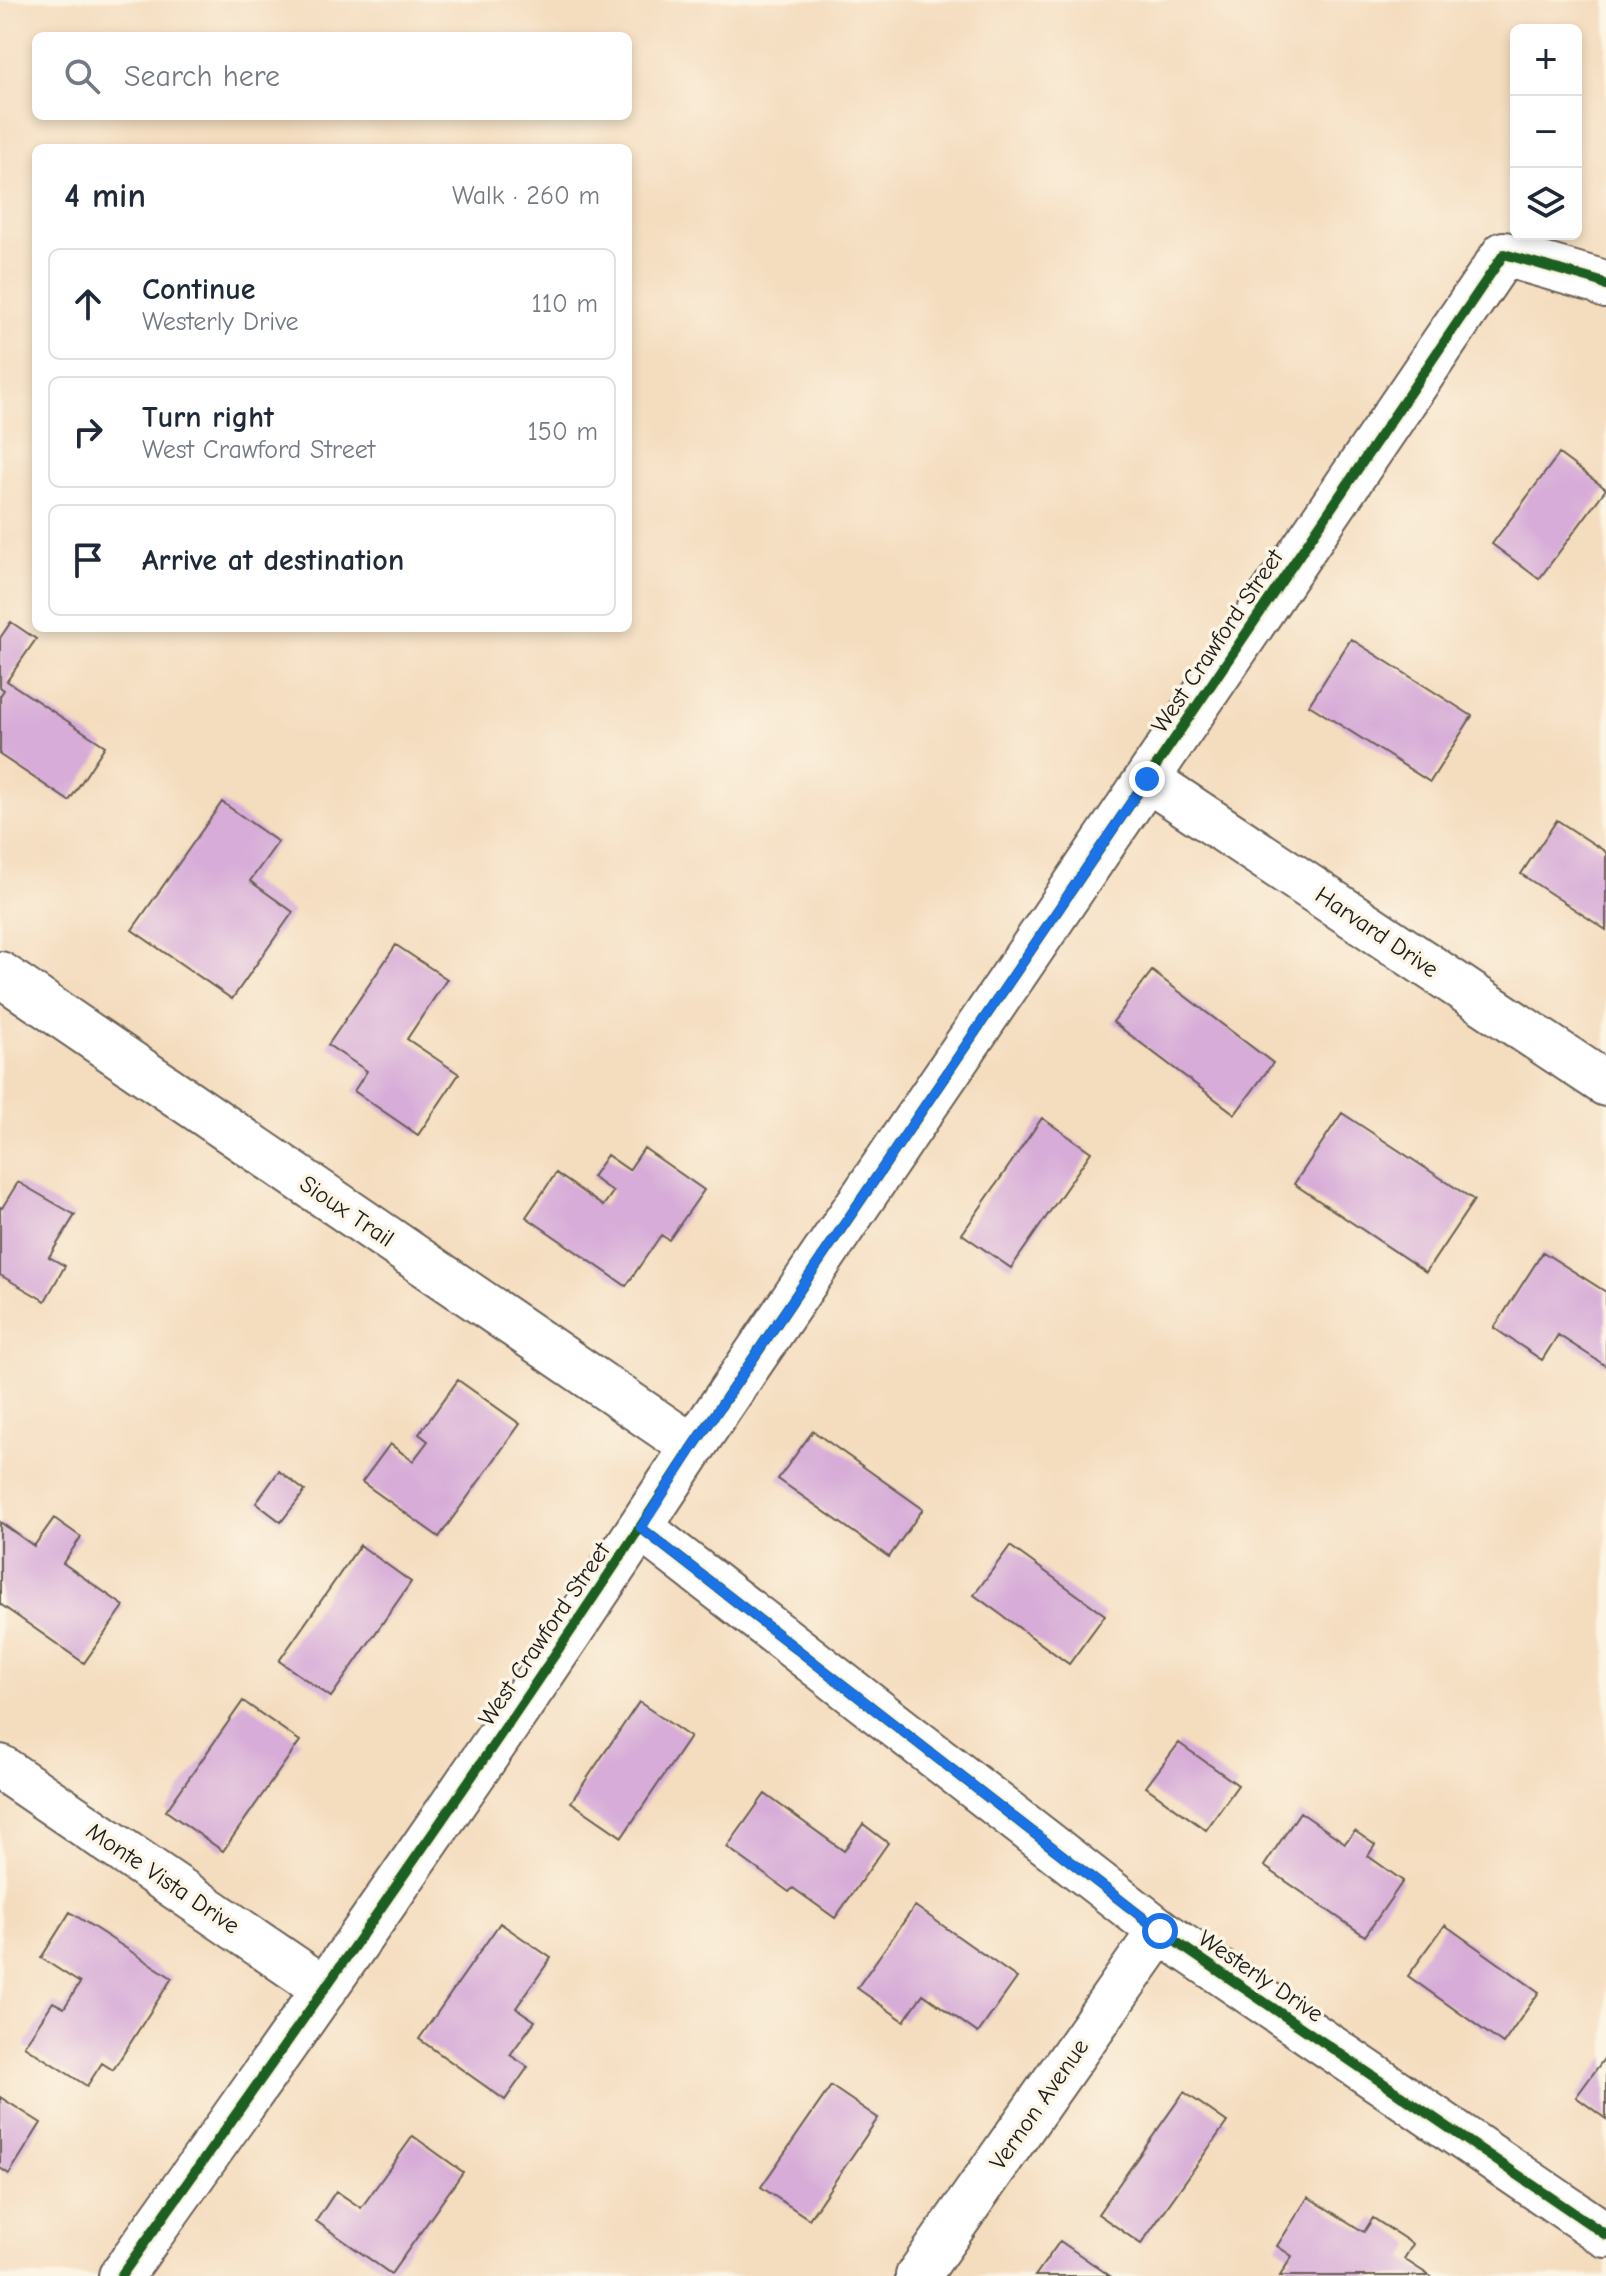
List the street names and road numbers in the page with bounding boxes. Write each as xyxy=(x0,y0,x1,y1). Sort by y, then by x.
street label: West Crawford Street xyxy=(1145,543,1289,738)
street label: Harvard Drive xyxy=(1310,881,1444,983)
street label: Sioux Trail xyxy=(295,1169,399,1253)
street label: West Crawford Street xyxy=(472,1536,616,1731)
street label: Monte Vista Drive xyxy=(81,1816,245,1940)
street label: Westerly Drive xyxy=(1193,1924,1329,2028)
street label: Vernon Avenue xyxy=(984,2033,1094,2175)

